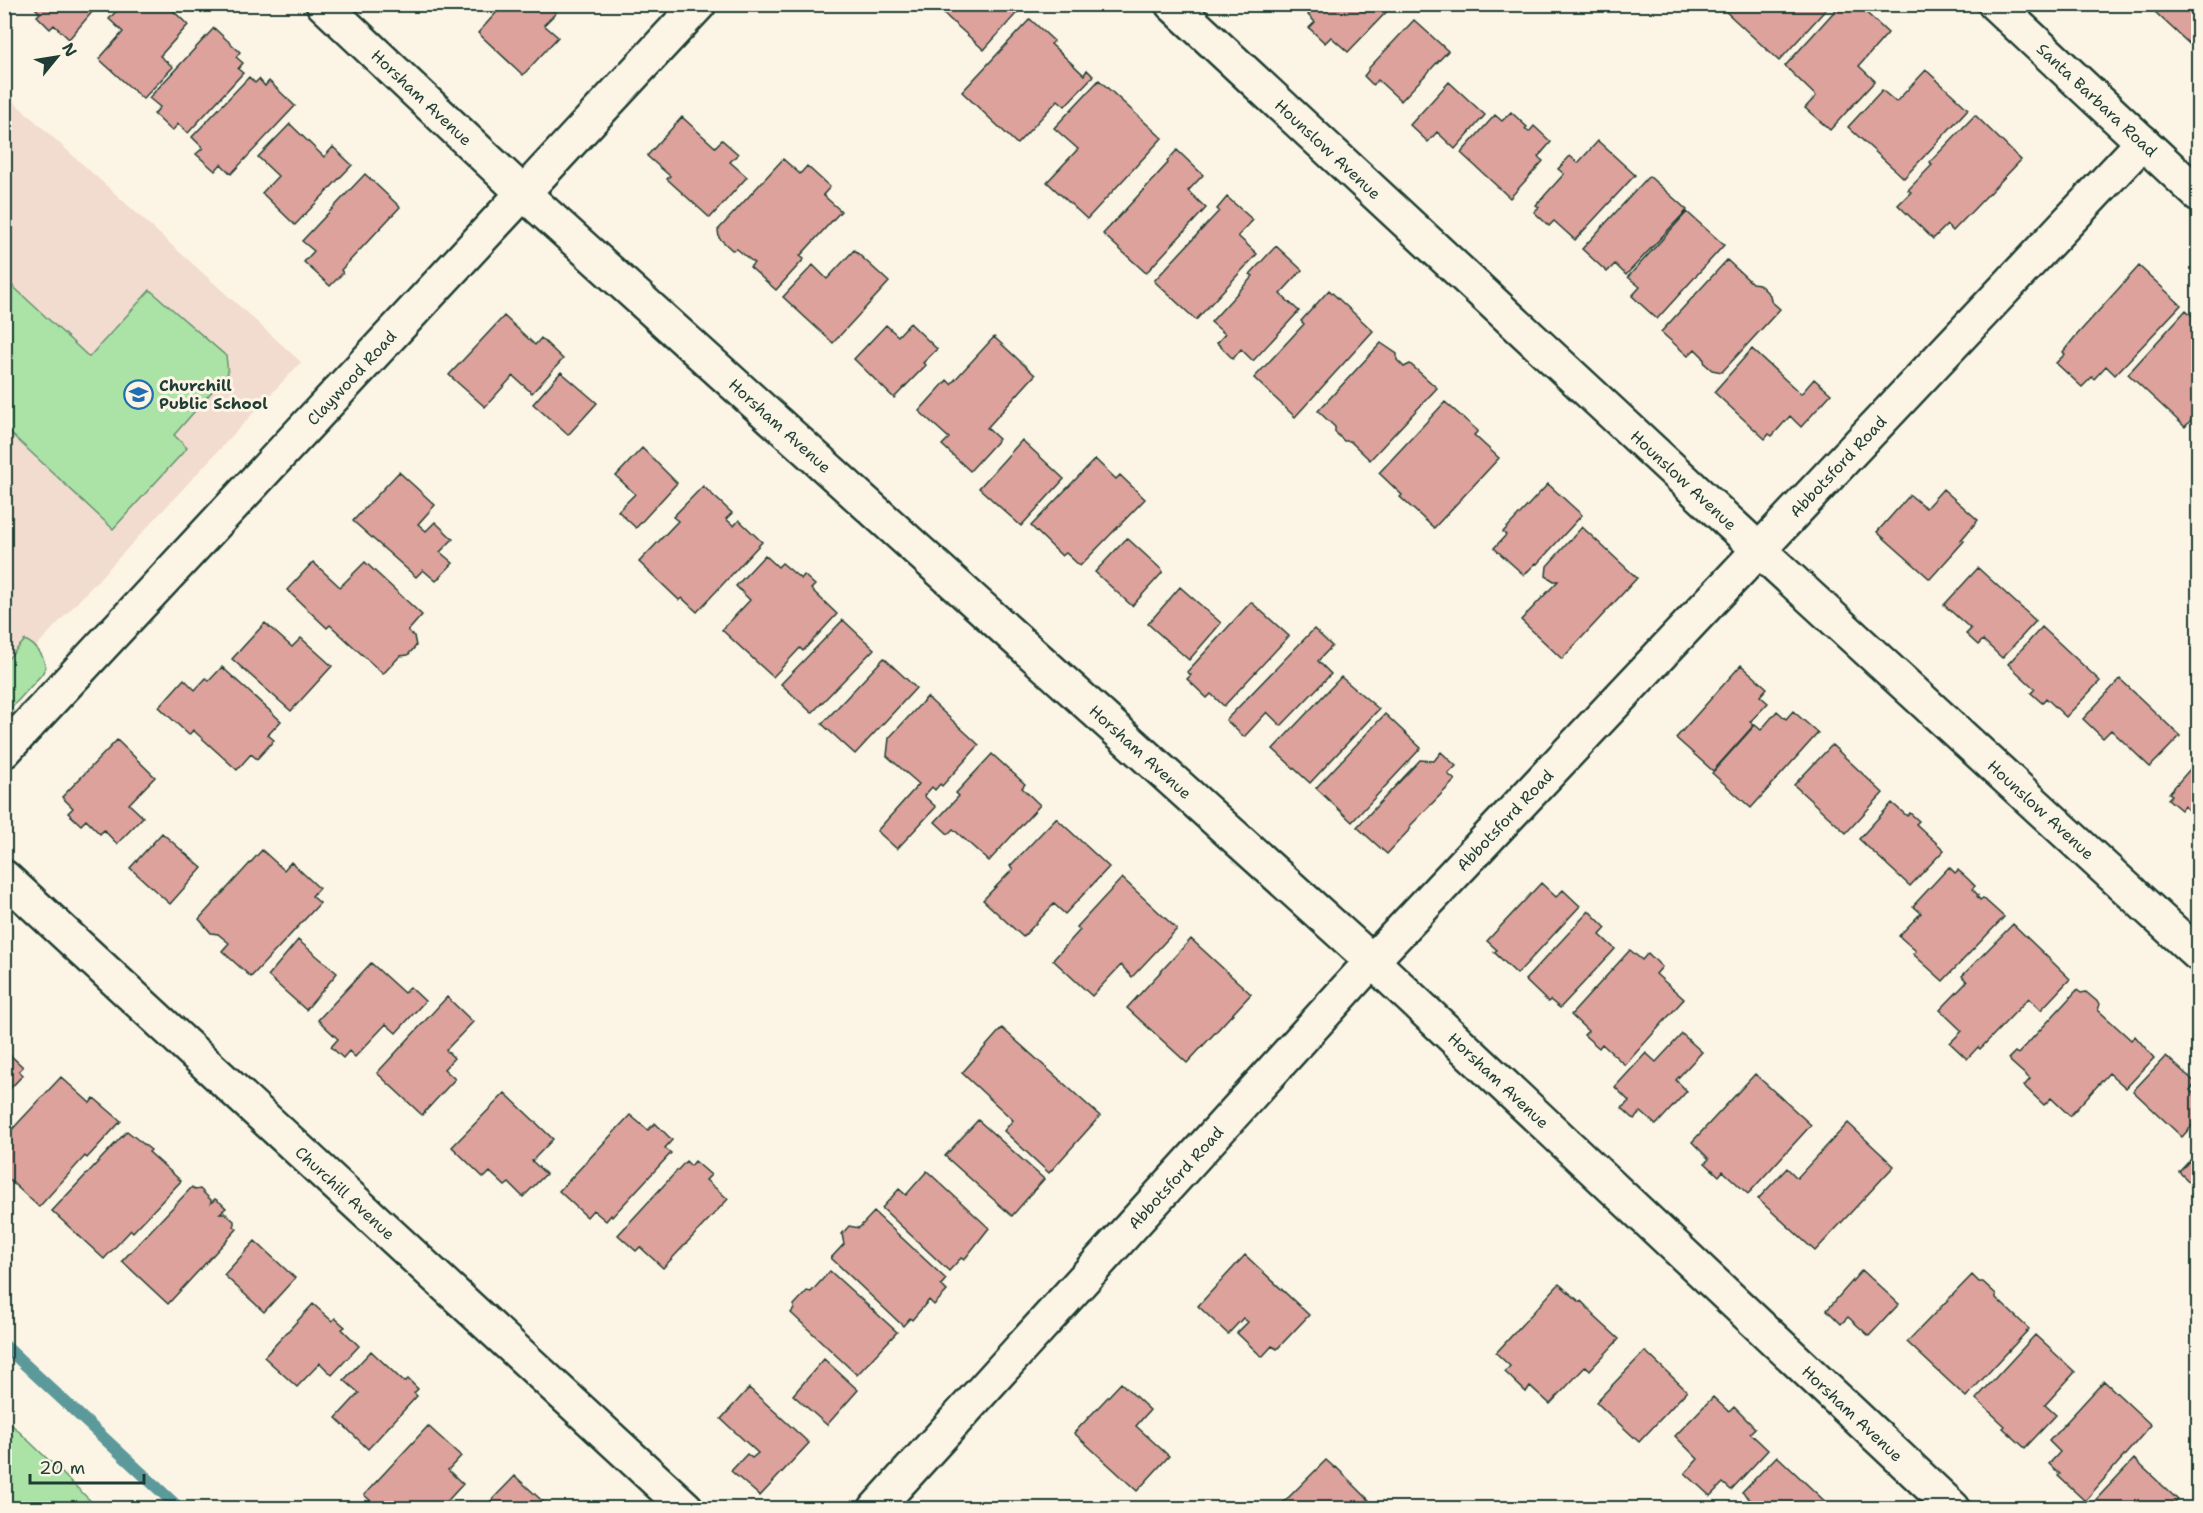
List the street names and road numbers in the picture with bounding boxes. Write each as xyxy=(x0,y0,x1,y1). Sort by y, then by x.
street label: Santa Barbara Road xyxy=(2033,38,2162,161)
street label: Horsham Avenue xyxy=(367,45,477,150)
street label: Hounslow Avenue xyxy=(1270,94,1386,204)
street label: Claywood Road xyxy=(302,326,401,430)
street label: Horsham Avenue xyxy=(725,374,836,477)
street label: Abbotsford Road xyxy=(1785,411,1891,522)
street label: Hounslow Avenue xyxy=(1626,425,1741,535)
street label: Horsham Avenue xyxy=(1085,700,1196,803)
street label: Hounslow Avenue xyxy=(1983,755,2099,864)
street label: Abbotsford Road xyxy=(1452,765,1558,875)
street label: Horsham Avenue xyxy=(1444,1028,1554,1133)
street label: Abbotsford Road xyxy=(1123,1122,1228,1234)
street label: Churchill Avenue xyxy=(291,1141,400,1244)
street label: Horsham Avenue xyxy=(1798,1361,1907,1466)

